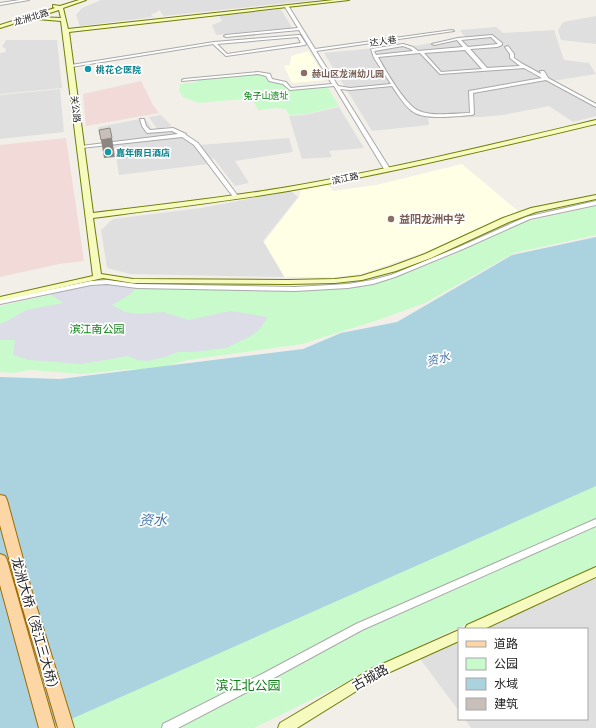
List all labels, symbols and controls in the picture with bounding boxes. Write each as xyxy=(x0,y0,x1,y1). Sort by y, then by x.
street label: 龙洲北路 xyxy=(12,6,50,28)
street label: 达人巷 xyxy=(369,34,397,48)
marker: 桃花仑医院 xyxy=(83,64,93,74)
place label: 桃花仑医院 xyxy=(95,64,141,75)
marker: 赫山区龙洲幼儿园 xyxy=(299,68,309,78)
place label: 赫山区龙洲幼儿园 xyxy=(312,68,384,79)
park label: 兔子山遗址 xyxy=(243,90,289,101)
street label: 关公路 xyxy=(69,95,83,123)
marker: 嘉年假日酒店 xyxy=(103,147,113,157)
place label: 嘉年假日酒店 xyxy=(116,147,170,158)
street label: 滨江路 xyxy=(331,170,359,186)
place label: 益阳龙洲中学 xyxy=(399,212,465,226)
marker: 益阳龙洲中学 xyxy=(386,214,396,224)
park label: 滨江南公园 xyxy=(70,322,125,336)
water label: 资水 xyxy=(425,349,452,369)
water label: 资水 xyxy=(139,511,168,528)
street label: 龙洲大桥（资江三大桥） xyxy=(9,555,63,697)
legend xyxy=(458,628,588,720)
text: 道路 xyxy=(494,636,518,651)
text: 公园 xyxy=(494,656,518,671)
street label: 古城路 xyxy=(349,661,391,693)
text: 水域 xyxy=(494,676,518,691)
park label: 滨江北公园 xyxy=(215,677,281,693)
text: 建筑 xyxy=(494,696,518,711)

